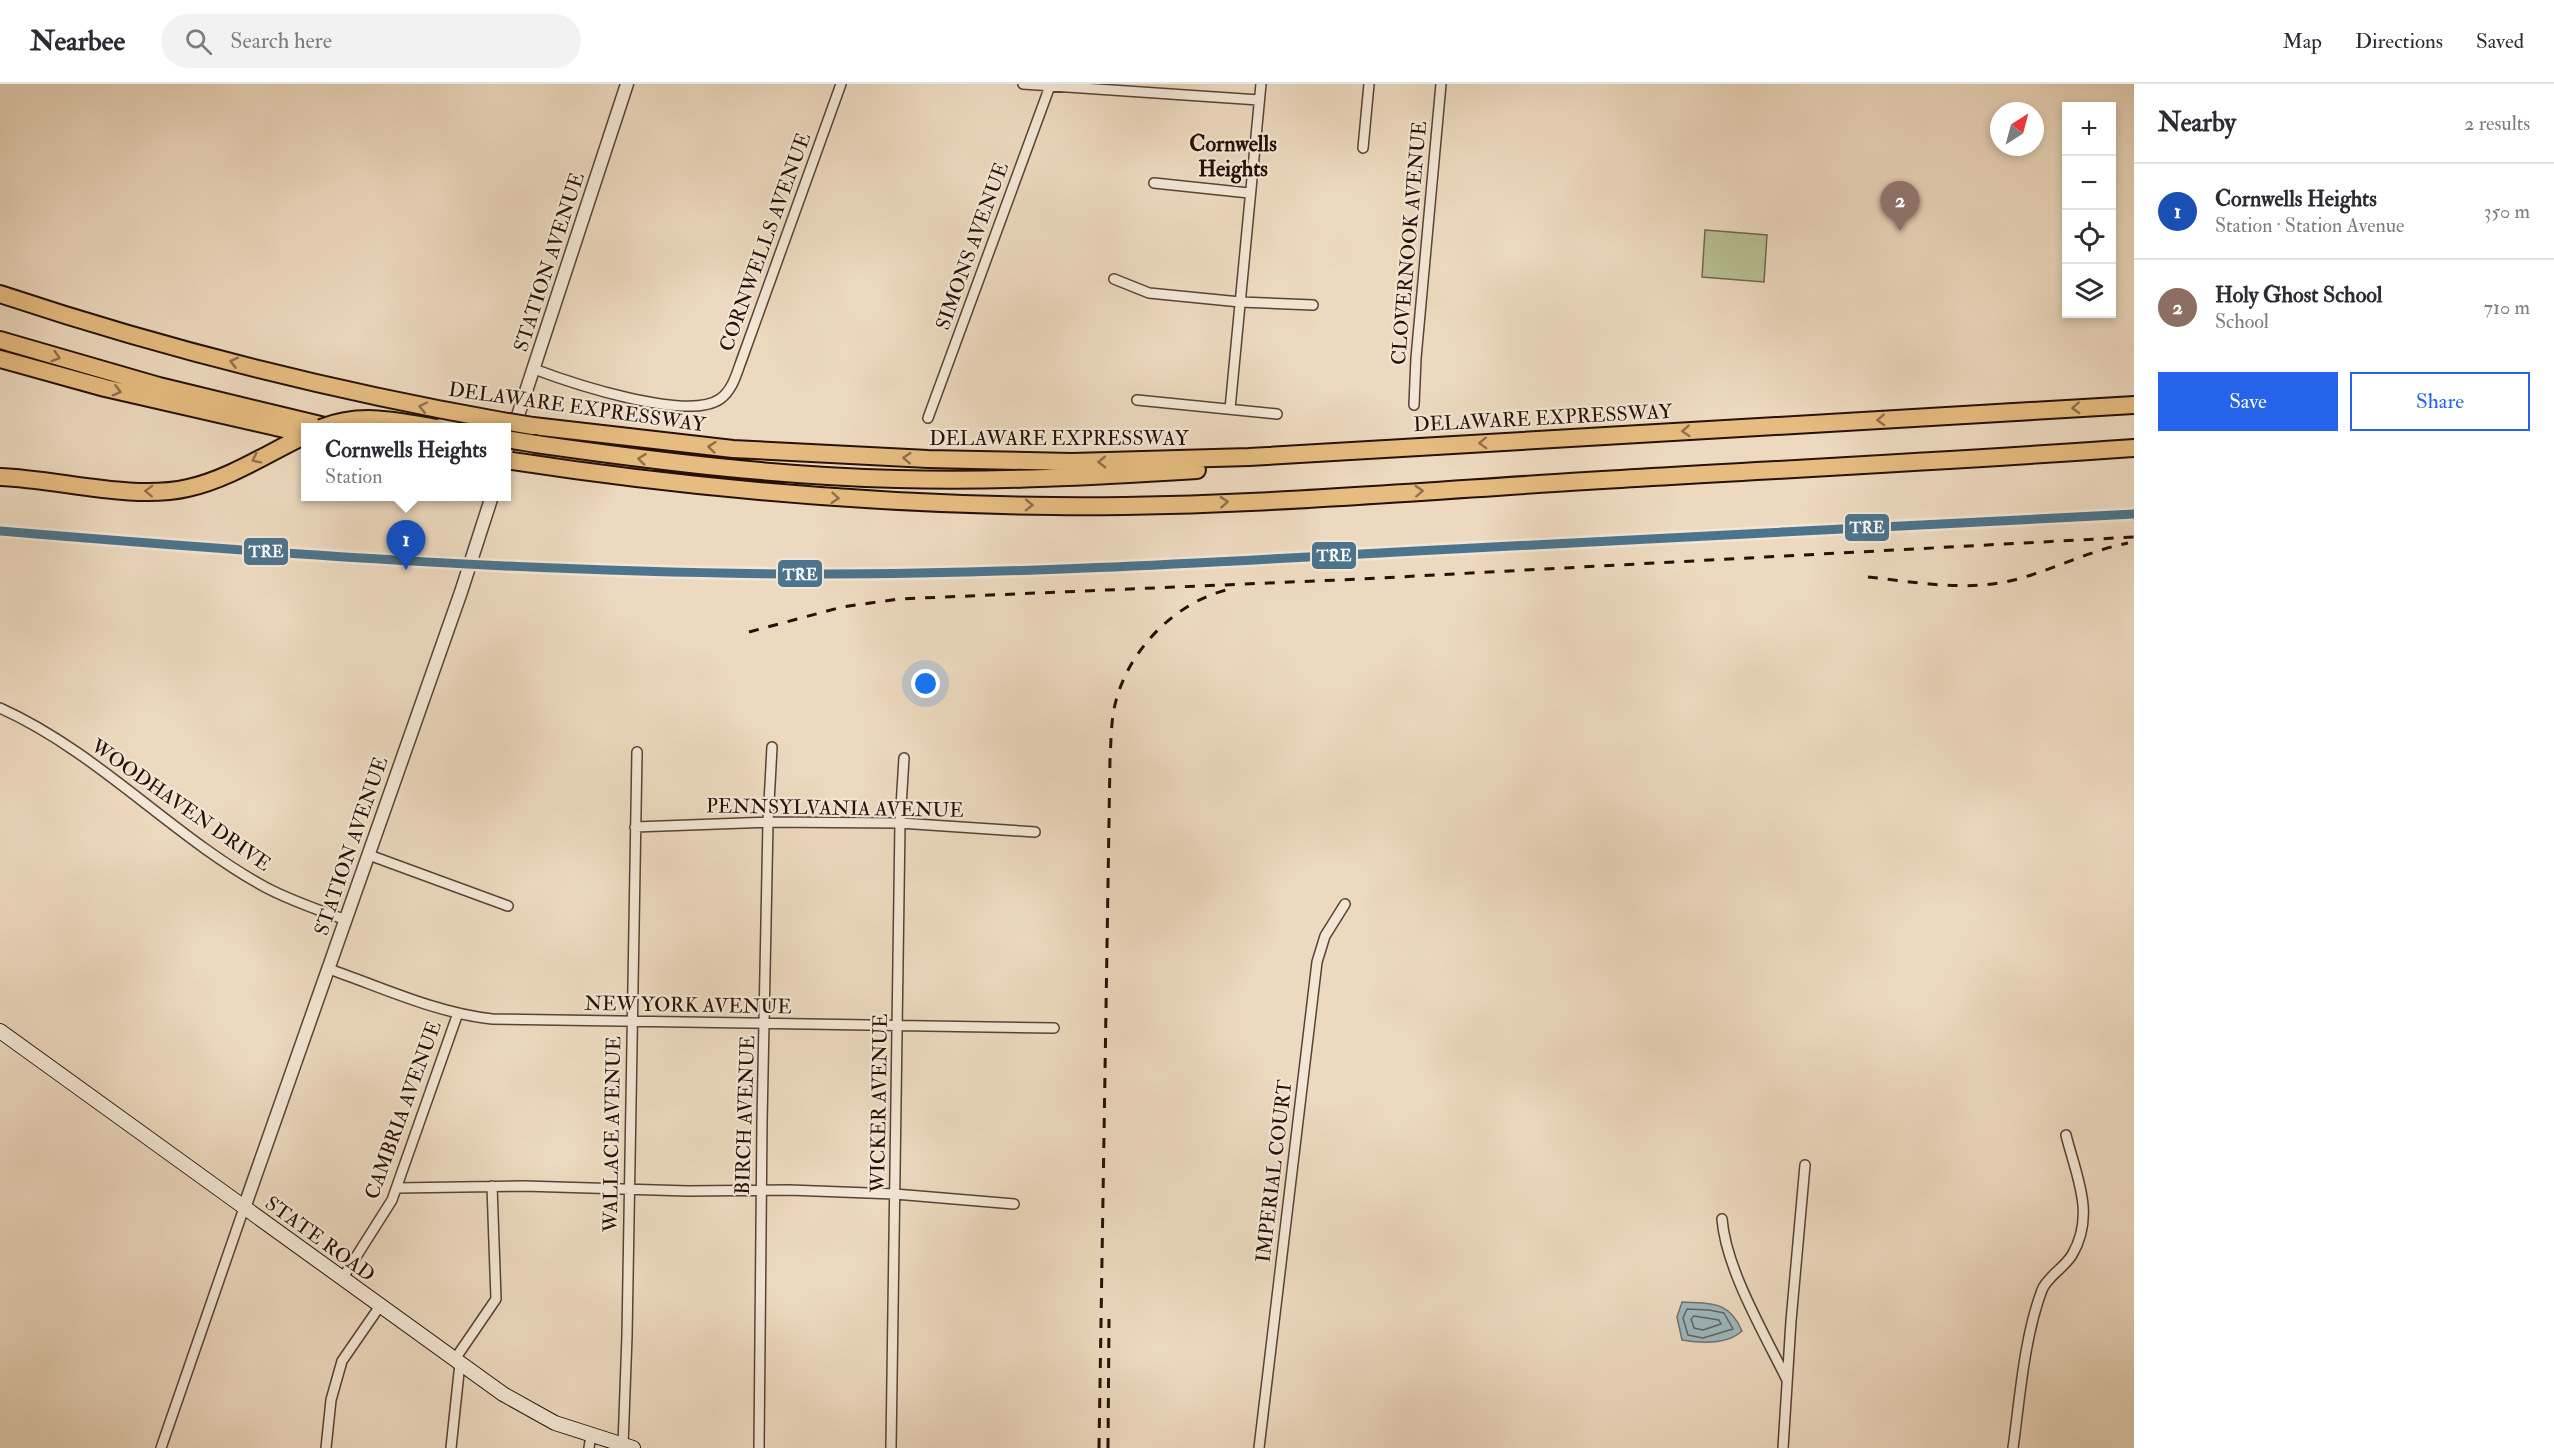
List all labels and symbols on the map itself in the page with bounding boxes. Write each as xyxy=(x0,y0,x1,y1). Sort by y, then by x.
north arrow xyxy=(1990,102,2044,156)
street label: CLOVERNOOK AVENUE xyxy=(1386,120,1432,366)
street label: CORNWELLS AVENUE xyxy=(714,129,816,355)
district label: Cornwells Heights xyxy=(1189,130,1277,184)
street label: SIMONS AVENUE xyxy=(930,159,1014,333)
street label: STATION AVENUE xyxy=(508,169,590,355)
pin: 2 xyxy=(1880,182,1920,231)
one-way arrow xyxy=(50,350,61,362)
one-way arrow xyxy=(229,356,239,369)
street label: DELAWARE EXPRESSWAY xyxy=(447,377,708,438)
one-way arrow xyxy=(112,384,122,397)
street label: DELAWARE EXPRESSWAY xyxy=(1413,399,1674,437)
one-way arrow xyxy=(419,401,429,414)
one-way arrow xyxy=(2071,402,2080,415)
one-way arrow xyxy=(1876,413,1885,426)
one-way arrow xyxy=(1682,425,1691,438)
street label: DELAWARE EXPRESSWAY xyxy=(929,426,1190,451)
one-way arrow xyxy=(1478,437,1487,450)
one-way arrow xyxy=(708,441,717,454)
one-way arrow xyxy=(902,451,911,464)
one-way arrow xyxy=(252,452,263,463)
one-way arrow xyxy=(638,453,647,465)
one-way arrow xyxy=(1097,455,1106,468)
one-way arrow xyxy=(145,485,154,497)
one-way arrow xyxy=(1415,485,1424,498)
one-way arrow xyxy=(830,491,839,504)
one-way arrow xyxy=(1220,495,1229,508)
one-way arrow xyxy=(1025,499,1034,512)
line badge: TRE xyxy=(1844,513,1890,542)
text: TRE xyxy=(1849,518,1885,538)
pin: 1 xyxy=(386,520,426,570)
line badge: TRE xyxy=(243,537,289,566)
line badge: TRE xyxy=(1311,541,1357,570)
text: TRE xyxy=(248,542,284,562)
text: TRE xyxy=(1316,546,1352,566)
line badge: TRE xyxy=(777,559,823,588)
text: TRE xyxy=(782,565,818,585)
your location xyxy=(911,669,940,698)
street label: WOODHAVEN DRIVE xyxy=(85,733,276,877)
street label: STATION AVENUE xyxy=(309,753,393,939)
street label: PENNSYLVANIA AVENUE xyxy=(706,793,964,823)
street label: NEW YORK AVENUE xyxy=(584,991,792,1019)
street label: WICKER AVENUE xyxy=(865,1013,893,1194)
street label: CAMBRIA AVENUE xyxy=(359,1017,447,1203)
street label: BIRCH AVENUE xyxy=(730,1035,760,1195)
street label: WALLACE AVENUE xyxy=(598,1036,626,1233)
street label: IMPERIAL COURT xyxy=(1250,1078,1298,1264)
street label: STATE ROAD xyxy=(260,1191,380,1287)

